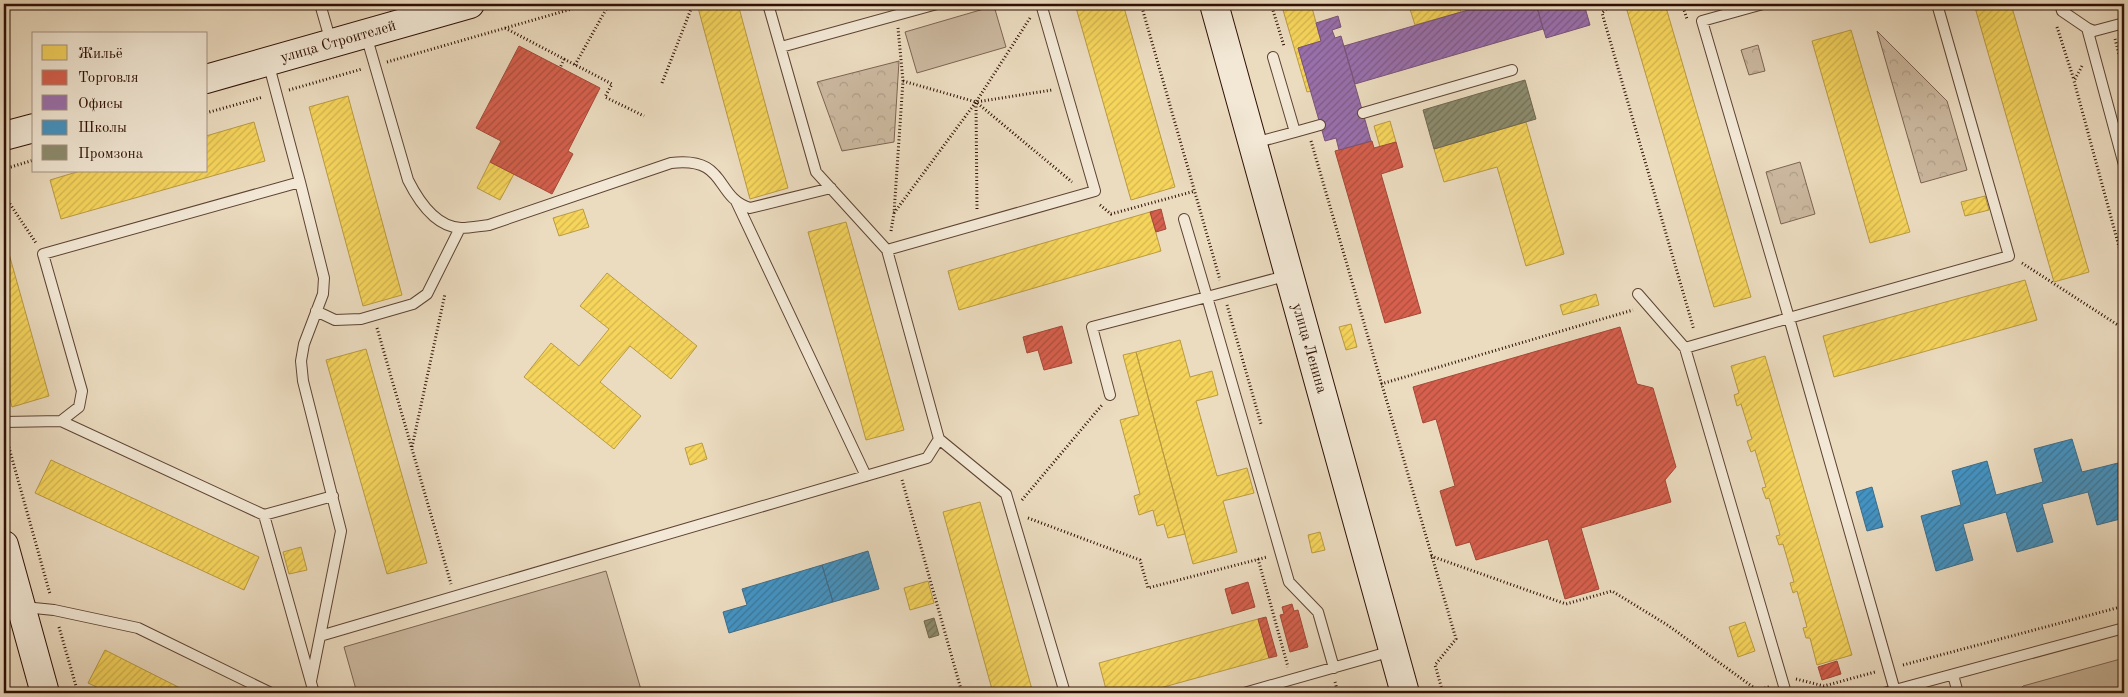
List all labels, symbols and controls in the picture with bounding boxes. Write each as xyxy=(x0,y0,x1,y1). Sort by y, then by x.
street label: улица Строителей xyxy=(279,19,398,66)
legend xyxy=(32,32,208,172)
text: Жильё xyxy=(78,47,123,62)
text: Торговля xyxy=(78,71,139,86)
text: Офисы xyxy=(78,97,123,112)
text: Школы xyxy=(78,121,127,136)
text: Промзона xyxy=(78,147,144,162)
street label: улица Ленина xyxy=(1289,302,1329,396)

